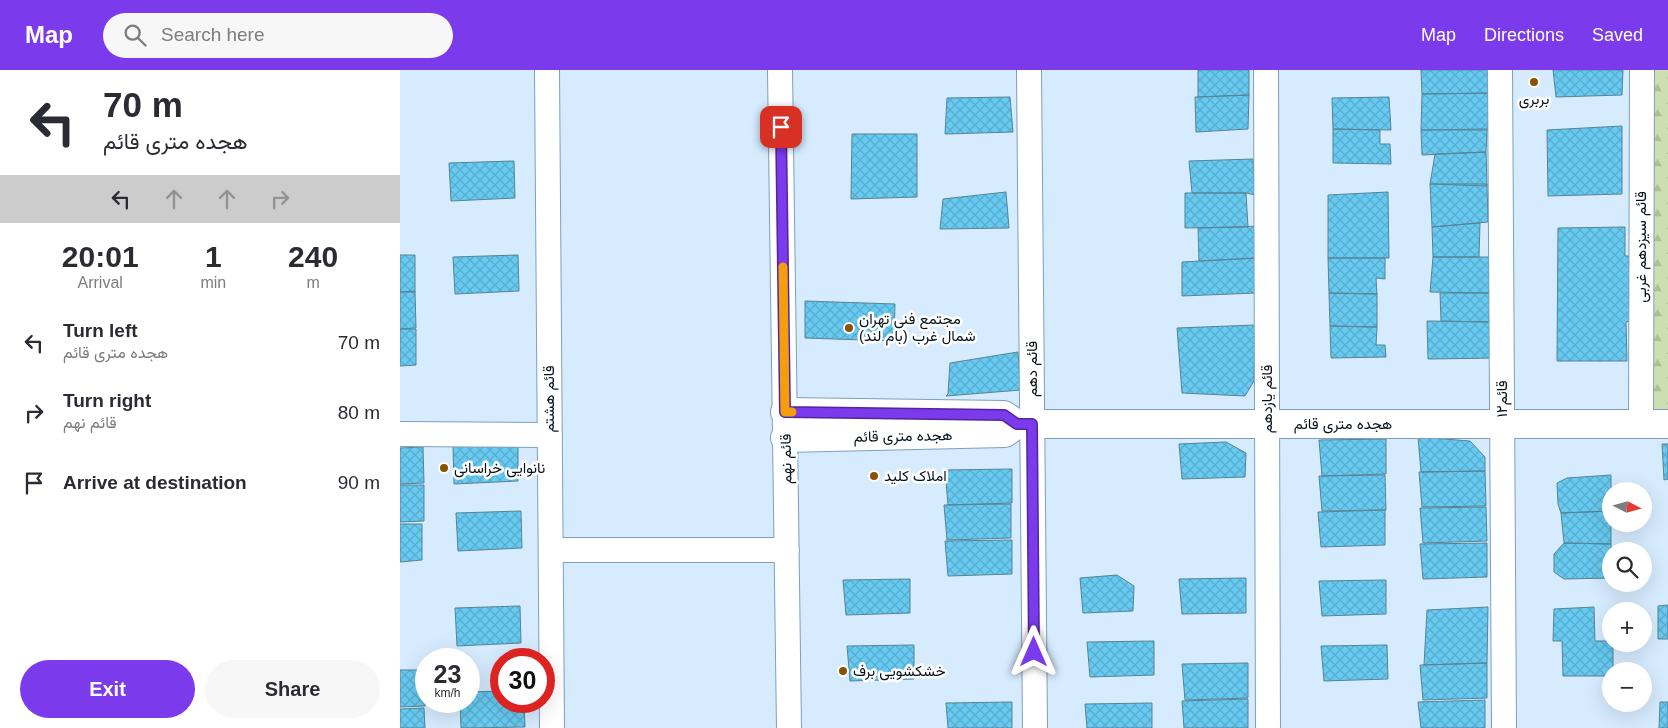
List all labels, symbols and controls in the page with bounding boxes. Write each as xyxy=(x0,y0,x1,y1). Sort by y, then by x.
search box xyxy=(103,13,453,58)
text: Map xyxy=(25,21,73,48)
icon: search xyxy=(121,21,149,49)
text: Search here xyxy=(161,24,265,45)
text: Map xyxy=(1421,25,1456,45)
text: Directions xyxy=(1484,25,1564,45)
text: Saved xyxy=(1592,25,1643,45)
marker: بربری xyxy=(1528,76,1540,88)
text: 70 m xyxy=(103,85,183,124)
icon: left xyxy=(20,90,85,155)
place label: بربری xyxy=(1519,90,1549,109)
pin xyxy=(760,106,802,148)
icon: arrive xyxy=(767,113,795,141)
text: هجده متری قائم xyxy=(103,129,248,154)
icon: left xyxy=(107,185,135,213)
icon: ahead xyxy=(160,185,188,213)
icon: ahead xyxy=(213,185,241,213)
icon: right xyxy=(266,185,294,213)
street label: قائم سیزدهم غربی xyxy=(1632,191,1651,303)
text: 20:01 xyxy=(62,240,139,273)
text: 1 xyxy=(205,240,222,273)
text: 240 xyxy=(288,240,338,273)
text: Arrival xyxy=(78,274,123,291)
text: min xyxy=(200,274,226,291)
text: m xyxy=(306,274,320,291)
place label: مجتمع فنی تهران شمال غرب (بام لند) xyxy=(859,310,976,346)
text: Turn left xyxy=(63,320,138,341)
marker: مجتمع فنی تهران شمال غرب (بام لند) xyxy=(843,322,855,334)
icon: left xyxy=(20,329,48,357)
text: 70 m xyxy=(338,332,380,353)
street label: قائم دهم xyxy=(1023,341,1042,397)
text: هجده متری قائم xyxy=(63,344,168,361)
street label: قائم یازدهم xyxy=(1258,364,1277,433)
street label: قائم هشتم xyxy=(540,365,559,433)
street label: قائم۱۲ xyxy=(1493,380,1512,418)
text: Turn right xyxy=(63,390,151,411)
icon: right xyxy=(20,399,48,427)
text: 80 m xyxy=(338,402,380,423)
text: قائم نهم xyxy=(63,414,117,431)
street label: هجده متری قائم xyxy=(1294,415,1392,434)
street label: هجده متری قائم xyxy=(854,426,952,447)
street label: قائم نهم xyxy=(777,434,796,484)
place label: نانوایی خراسانی xyxy=(454,459,545,478)
marker: نانوایی خراسانی xyxy=(438,462,450,474)
place label: املاک کلید xyxy=(884,467,947,485)
icon: arrive xyxy=(20,469,48,497)
marker: املاک کلید xyxy=(868,470,880,482)
text: Arrive at destination xyxy=(63,472,247,493)
text: 90 m xyxy=(338,472,380,493)
north arrow xyxy=(1602,482,1652,532)
map controls xyxy=(1602,482,1652,712)
button: search xyxy=(1602,542,1652,592)
button: + xyxy=(1602,602,1652,652)
position arrow xyxy=(1007,625,1059,677)
speed limit sign: 30 xyxy=(490,648,555,713)
button: Exit xyxy=(20,660,195,718)
button: Share xyxy=(205,660,380,718)
text: 23 xyxy=(434,660,461,688)
place label: خشکشویی برف xyxy=(853,662,946,681)
button: − xyxy=(1602,662,1652,712)
marker: خشکشویی برف xyxy=(837,665,849,677)
text: km/h xyxy=(434,686,461,700)

